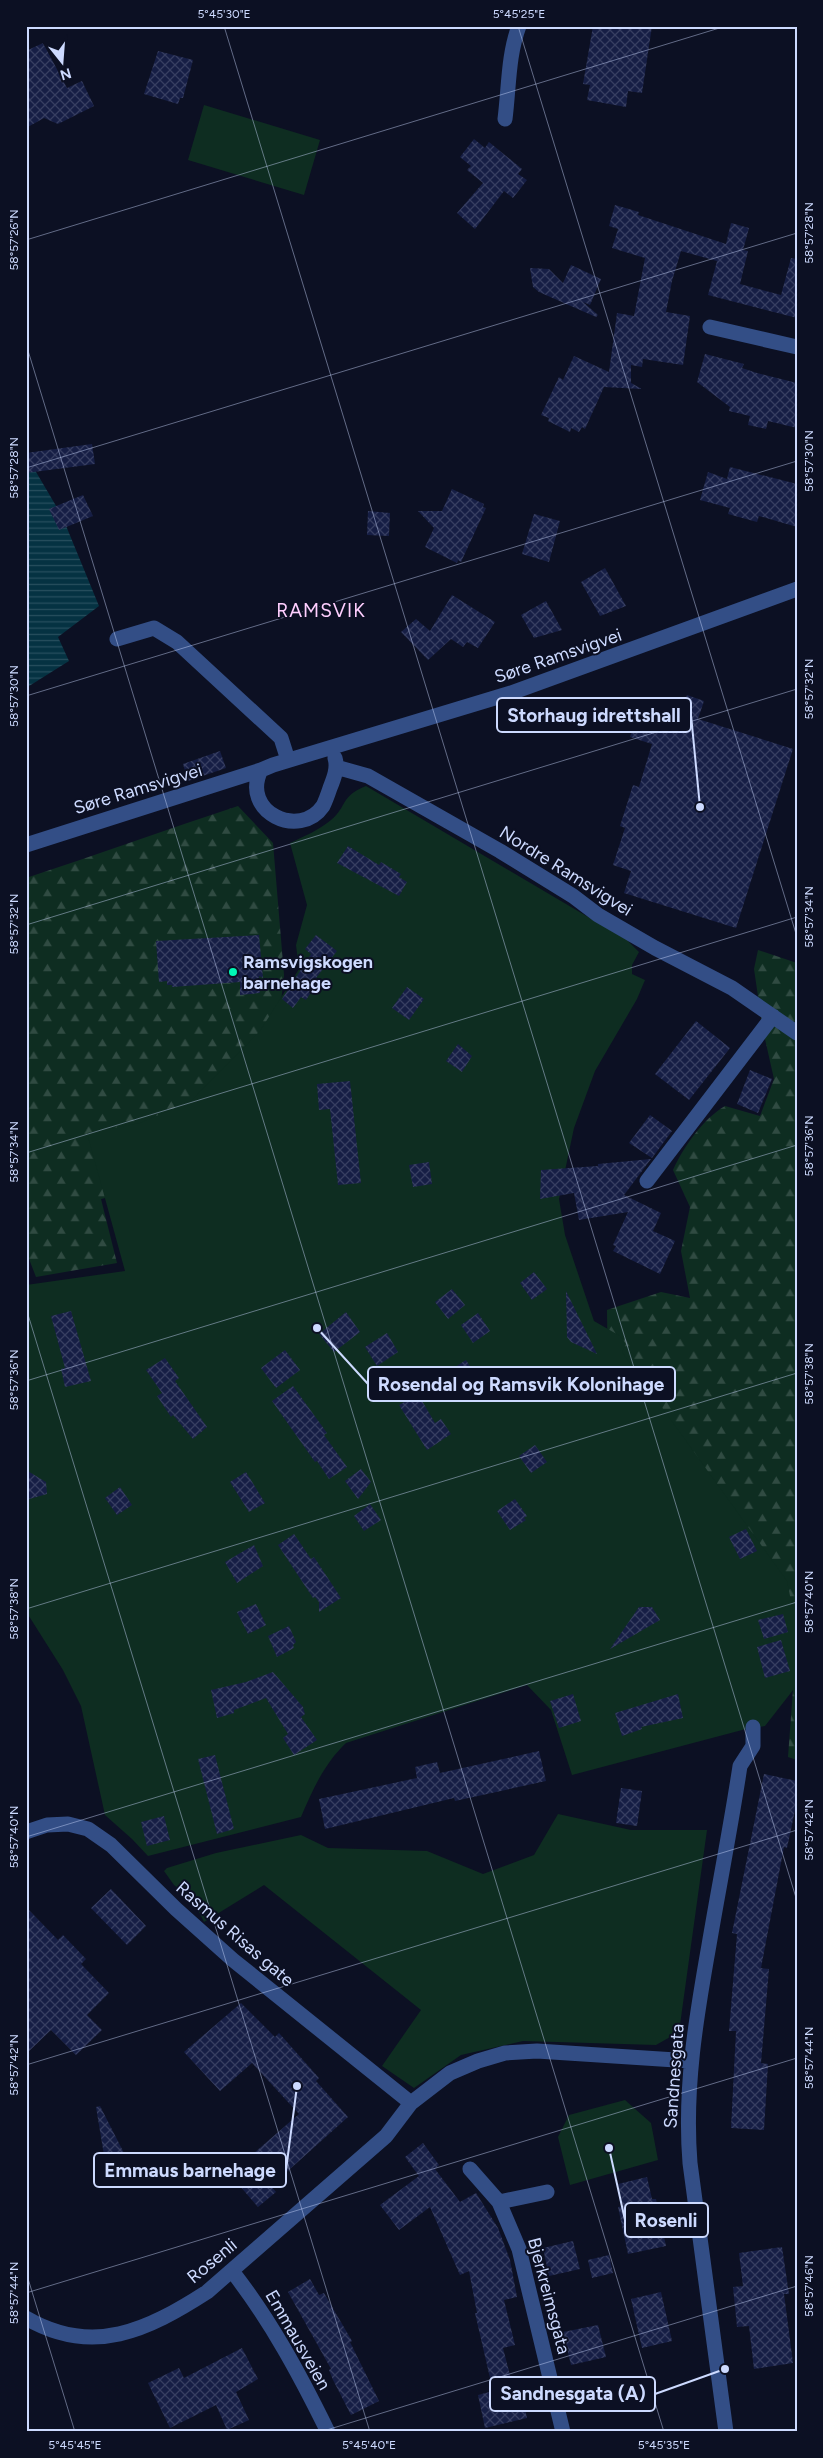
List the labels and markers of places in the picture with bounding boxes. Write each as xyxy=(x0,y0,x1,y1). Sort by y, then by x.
callout: Storhaug idrettshall xyxy=(497,698,691,732)
place label: Ramsvigskogen barnehage xyxy=(243,951,373,994)
marker: Ramsvigskogen barnehage xyxy=(227,966,239,978)
callout: Rosendal og Ramsvik Kolonihage xyxy=(368,1367,675,1401)
callout: Emmaus barnehage xyxy=(94,2153,286,2187)
callout: Rosenli xyxy=(625,2203,708,2237)
callout: Sandnesgata (A) xyxy=(490,2377,655,2411)

